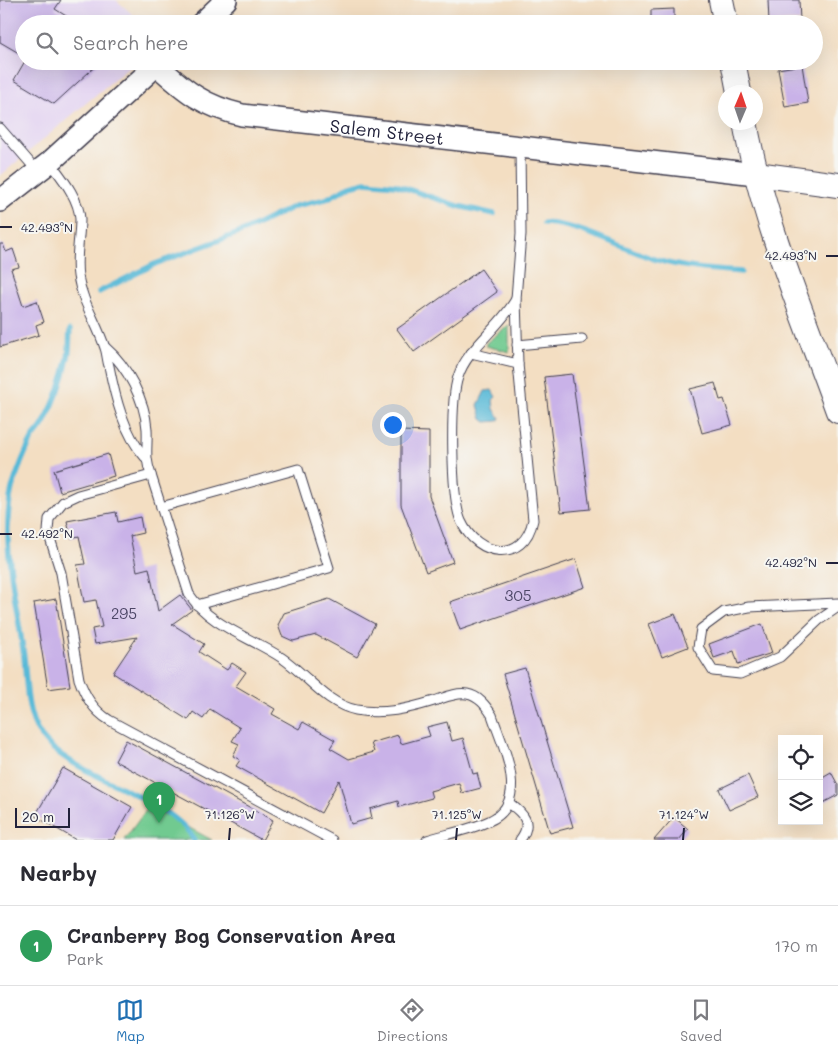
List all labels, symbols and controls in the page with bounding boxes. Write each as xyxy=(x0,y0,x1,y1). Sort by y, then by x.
search box xyxy=(15,15,823,70)
icon: search xyxy=(33,29,61,57)
text: Search here xyxy=(73,30,189,55)
north arrow xyxy=(718,85,763,130)
street label: Salem Street xyxy=(329,113,445,150)
text: 42.493°N xyxy=(21,219,73,235)
text: 42.493°N xyxy=(765,247,817,263)
your location xyxy=(380,412,406,438)
text: 42.492°N xyxy=(21,525,73,541)
text: 42.492°N xyxy=(765,554,817,570)
house number: 305 xyxy=(505,585,531,605)
house number: 295 xyxy=(111,603,137,623)
map controls xyxy=(778,735,823,825)
button: locate xyxy=(778,735,823,780)
button: layers xyxy=(778,780,823,825)
pin: 1 xyxy=(143,782,175,823)
scale bar xyxy=(15,805,70,828)
text: 71.126°W xyxy=(205,806,255,822)
text: 71.125°W xyxy=(432,806,482,822)
text: 71.124°W xyxy=(659,806,709,822)
text: 20 m xyxy=(22,807,54,826)
text: Nearby xyxy=(20,859,97,886)
text: Cranberry Bog Conservation Area xyxy=(67,923,396,948)
text: 1 xyxy=(32,935,40,956)
text: 170 m xyxy=(774,935,818,956)
text: Park xyxy=(67,948,103,969)
tab: Map xyxy=(116,996,145,1045)
tab: Directions xyxy=(377,996,448,1045)
tab: Saved xyxy=(680,996,722,1045)

